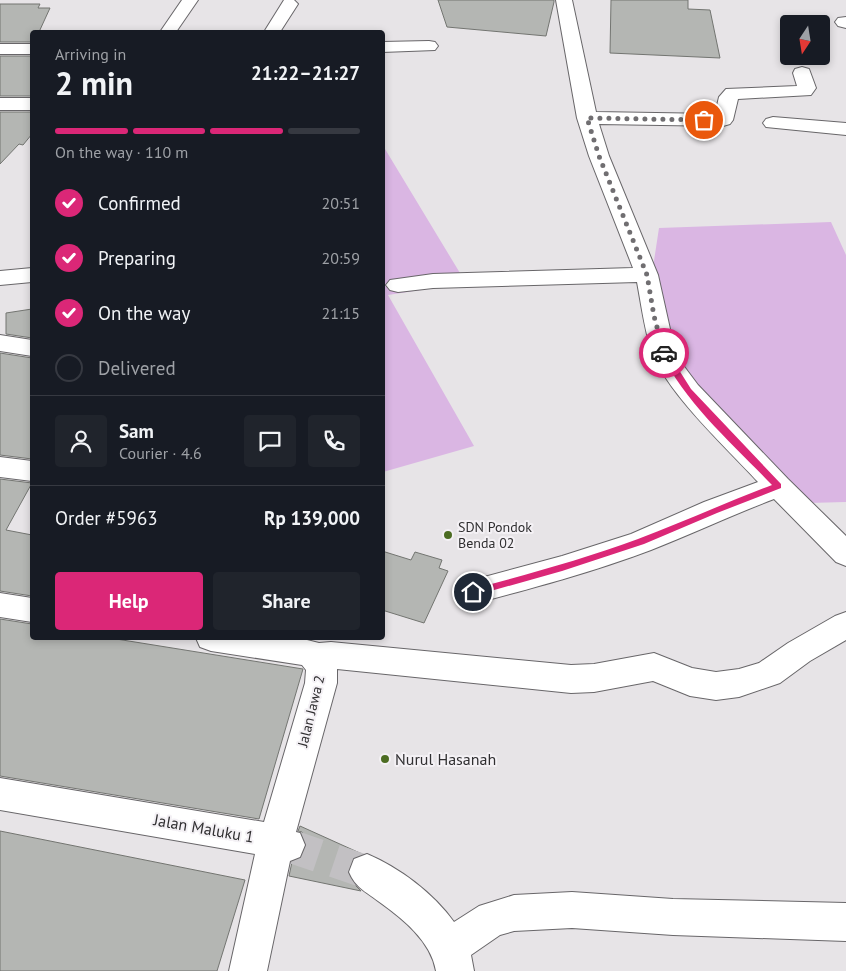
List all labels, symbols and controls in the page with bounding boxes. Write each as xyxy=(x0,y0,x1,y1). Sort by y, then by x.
north arrow xyxy=(780,15,830,65)
map controls xyxy=(780,15,830,65)
text: Arriving in xyxy=(55,44,126,64)
text: 21:22–21:27 xyxy=(251,61,360,85)
text: 2 min xyxy=(55,62,133,104)
pin xyxy=(683,99,725,141)
icon: bag xyxy=(690,106,718,134)
text: On the way · 110 m xyxy=(55,142,188,162)
icon: check xyxy=(55,189,83,217)
text: Confirmed xyxy=(98,191,181,215)
text: 20:51 xyxy=(322,193,360,213)
icon: check xyxy=(55,244,83,272)
text: Preparing xyxy=(98,246,176,270)
text: 20:59 xyxy=(322,248,360,268)
icon: check xyxy=(55,299,83,327)
text: On the way xyxy=(98,301,190,325)
text: 21:15 xyxy=(322,303,360,323)
courier xyxy=(639,328,689,378)
icon: car xyxy=(650,339,678,367)
text: Delivered xyxy=(98,356,176,380)
button: person xyxy=(55,415,107,467)
button: chat xyxy=(244,415,296,467)
button: phone xyxy=(308,415,360,467)
text: Sam xyxy=(119,419,154,443)
text: Courier · 4.6 xyxy=(119,443,202,463)
text: Order #5963 xyxy=(55,506,158,530)
text: Rp 139,000 xyxy=(264,506,360,530)
place label: SDN Pondok Benda 02 xyxy=(458,518,532,552)
marker: SDN Pondok Benda 02 xyxy=(442,529,454,541)
pin xyxy=(452,571,494,613)
button: Help xyxy=(55,572,203,630)
button: Share xyxy=(213,572,360,630)
icon: home xyxy=(459,578,487,606)
street label: Jalan Jawa 2 xyxy=(293,673,329,750)
place label: Nurul Hasanah xyxy=(395,749,496,769)
marker: Nurul Hasanah xyxy=(379,753,391,765)
street label: Jalan Maluku 1 xyxy=(151,809,256,847)

